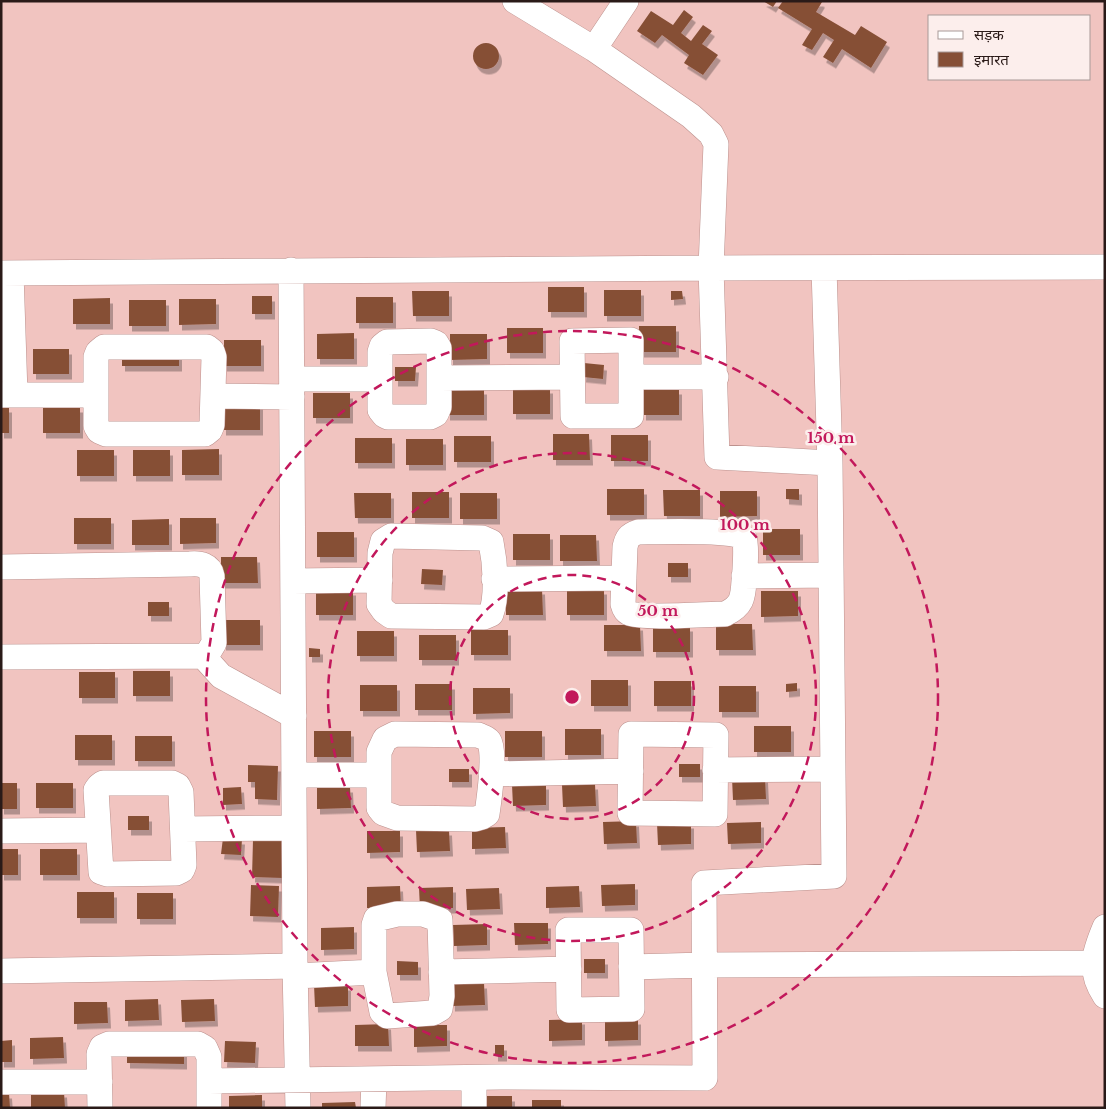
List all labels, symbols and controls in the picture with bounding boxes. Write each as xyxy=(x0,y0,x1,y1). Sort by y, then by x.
legend xyxy=(928,15,1091,80)
text: सड़क xyxy=(974,25,1004,44)
text: इमारत xyxy=(974,50,1009,69)
text: 150 m xyxy=(807,428,855,447)
text: 100 m xyxy=(720,515,770,534)
text: 50 m xyxy=(638,601,679,620)
centre of rings xyxy=(563,688,581,706)

